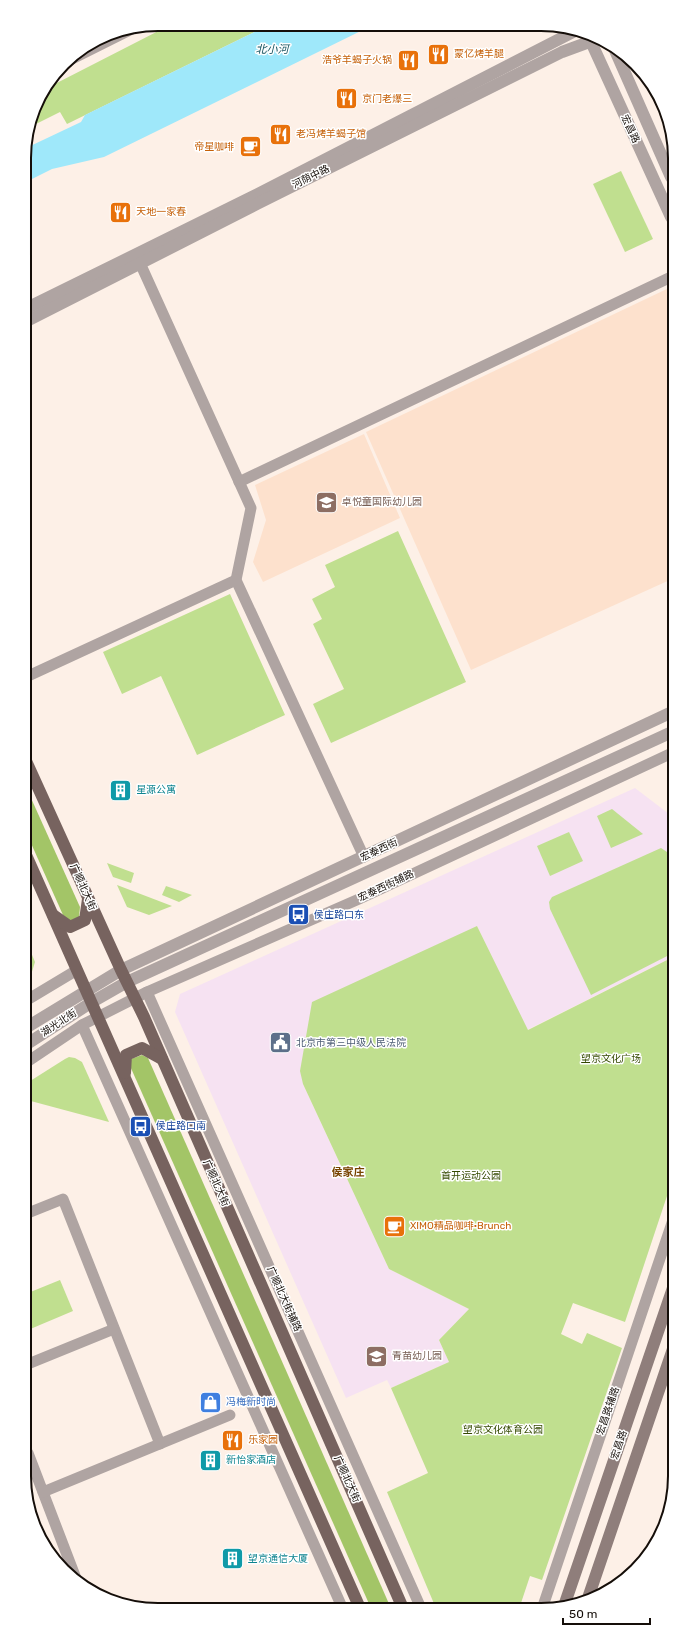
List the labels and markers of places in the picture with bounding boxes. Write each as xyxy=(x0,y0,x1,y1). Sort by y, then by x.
restaurant icon: 蒙亿烤羊腿 xyxy=(425,41,451,67)
restaurant icon: 浩爷羊蝎子火锅 xyxy=(395,47,421,73)
place label: 蒙亿烤羊腿 xyxy=(454,48,504,60)
place label: 浩爷羊蝎子火锅 xyxy=(322,54,392,66)
restaurant icon: 京门老爆三 xyxy=(334,86,360,112)
place label: 京门老爆三 xyxy=(362,93,412,105)
restaurant icon: 老冯烤羊蝎子馆 xyxy=(268,121,294,147)
place label: 老冯烤羊蝎子馆 xyxy=(296,128,366,140)
cafe icon: 帝星咖啡 xyxy=(237,134,263,160)
place label: 帝星咖啡 xyxy=(194,141,234,153)
restaurant icon: 天地一家春 xyxy=(108,199,134,225)
place label: 天地一家春 xyxy=(136,206,186,218)
school or university icon: 卓悦童国际幼儿园 xyxy=(314,489,340,515)
place label: 卓悦童国际幼儿园 xyxy=(342,496,422,508)
building icon: 星源公寓 xyxy=(107,777,133,803)
place label: 星源公寓 xyxy=(136,784,176,796)
bus stop icon: 侯庄路口东 xyxy=(286,902,312,928)
place label: 侯庄路口东 xyxy=(314,909,364,921)
public building icon: 北京市第三中级人民法院 xyxy=(267,1030,293,1056)
place label: 北京市第三中级人民法院 xyxy=(296,1037,406,1049)
bus stop icon: 侯庄路口南 xyxy=(127,1113,153,1139)
place label: 侯庄路口南 xyxy=(156,1120,206,1132)
cafe icon: XIMO精品咖啡·Brunch xyxy=(382,1213,408,1239)
place label: XIMO精品咖啡·Brunch xyxy=(410,1220,511,1232)
school or university icon: 青苗幼儿园 xyxy=(363,1343,389,1369)
place label: 青苗幼儿园 xyxy=(392,1350,442,1362)
shop icon: 冯梅新时尚 xyxy=(197,1389,223,1415)
place label: 冯梅新时尚 xyxy=(226,1396,276,1408)
restaurant icon: 乐家园 xyxy=(220,1427,246,1453)
place label: 乐家园 xyxy=(248,1434,278,1446)
building icon: 新怡家酒店 xyxy=(197,1447,223,1473)
place label: 新怡家酒店 xyxy=(226,1454,276,1466)
building icon: 望京通信大厦 xyxy=(220,1546,246,1572)
place label: 望京通信大厦 xyxy=(248,1553,308,1565)

